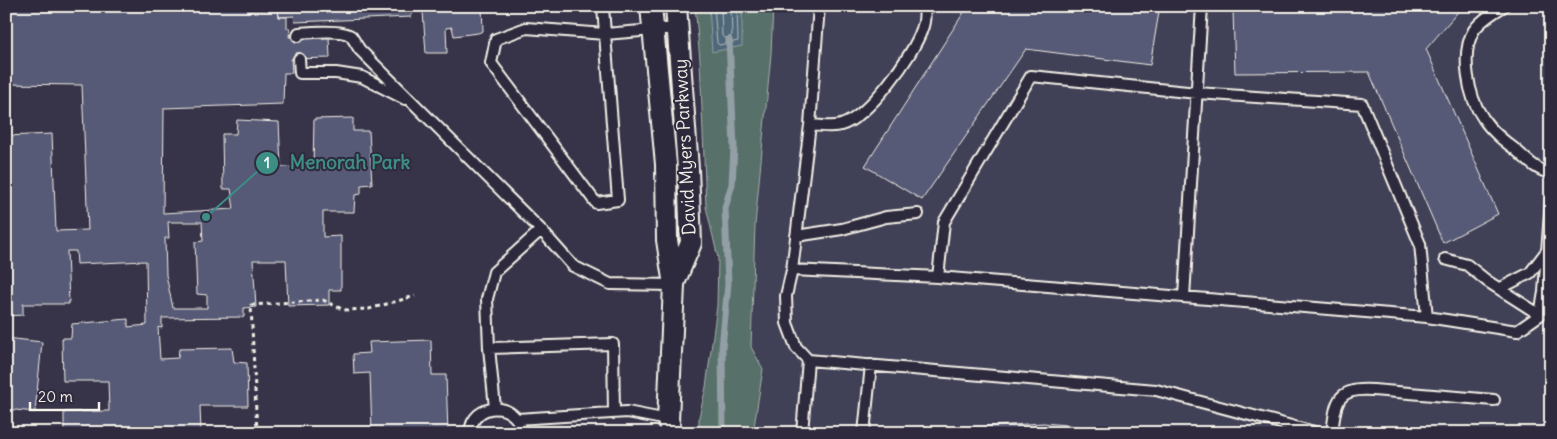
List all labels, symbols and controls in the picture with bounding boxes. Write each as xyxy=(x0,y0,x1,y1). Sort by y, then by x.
street label: David Myers Parkway xyxy=(668,58,701,236)
callout: Menorah Park xyxy=(255,146,420,180)
text: Menorah Park xyxy=(290,150,410,174)
text: 1 xyxy=(264,153,270,172)
scale bar xyxy=(30,379,99,411)
text: 20 m xyxy=(38,387,73,406)

